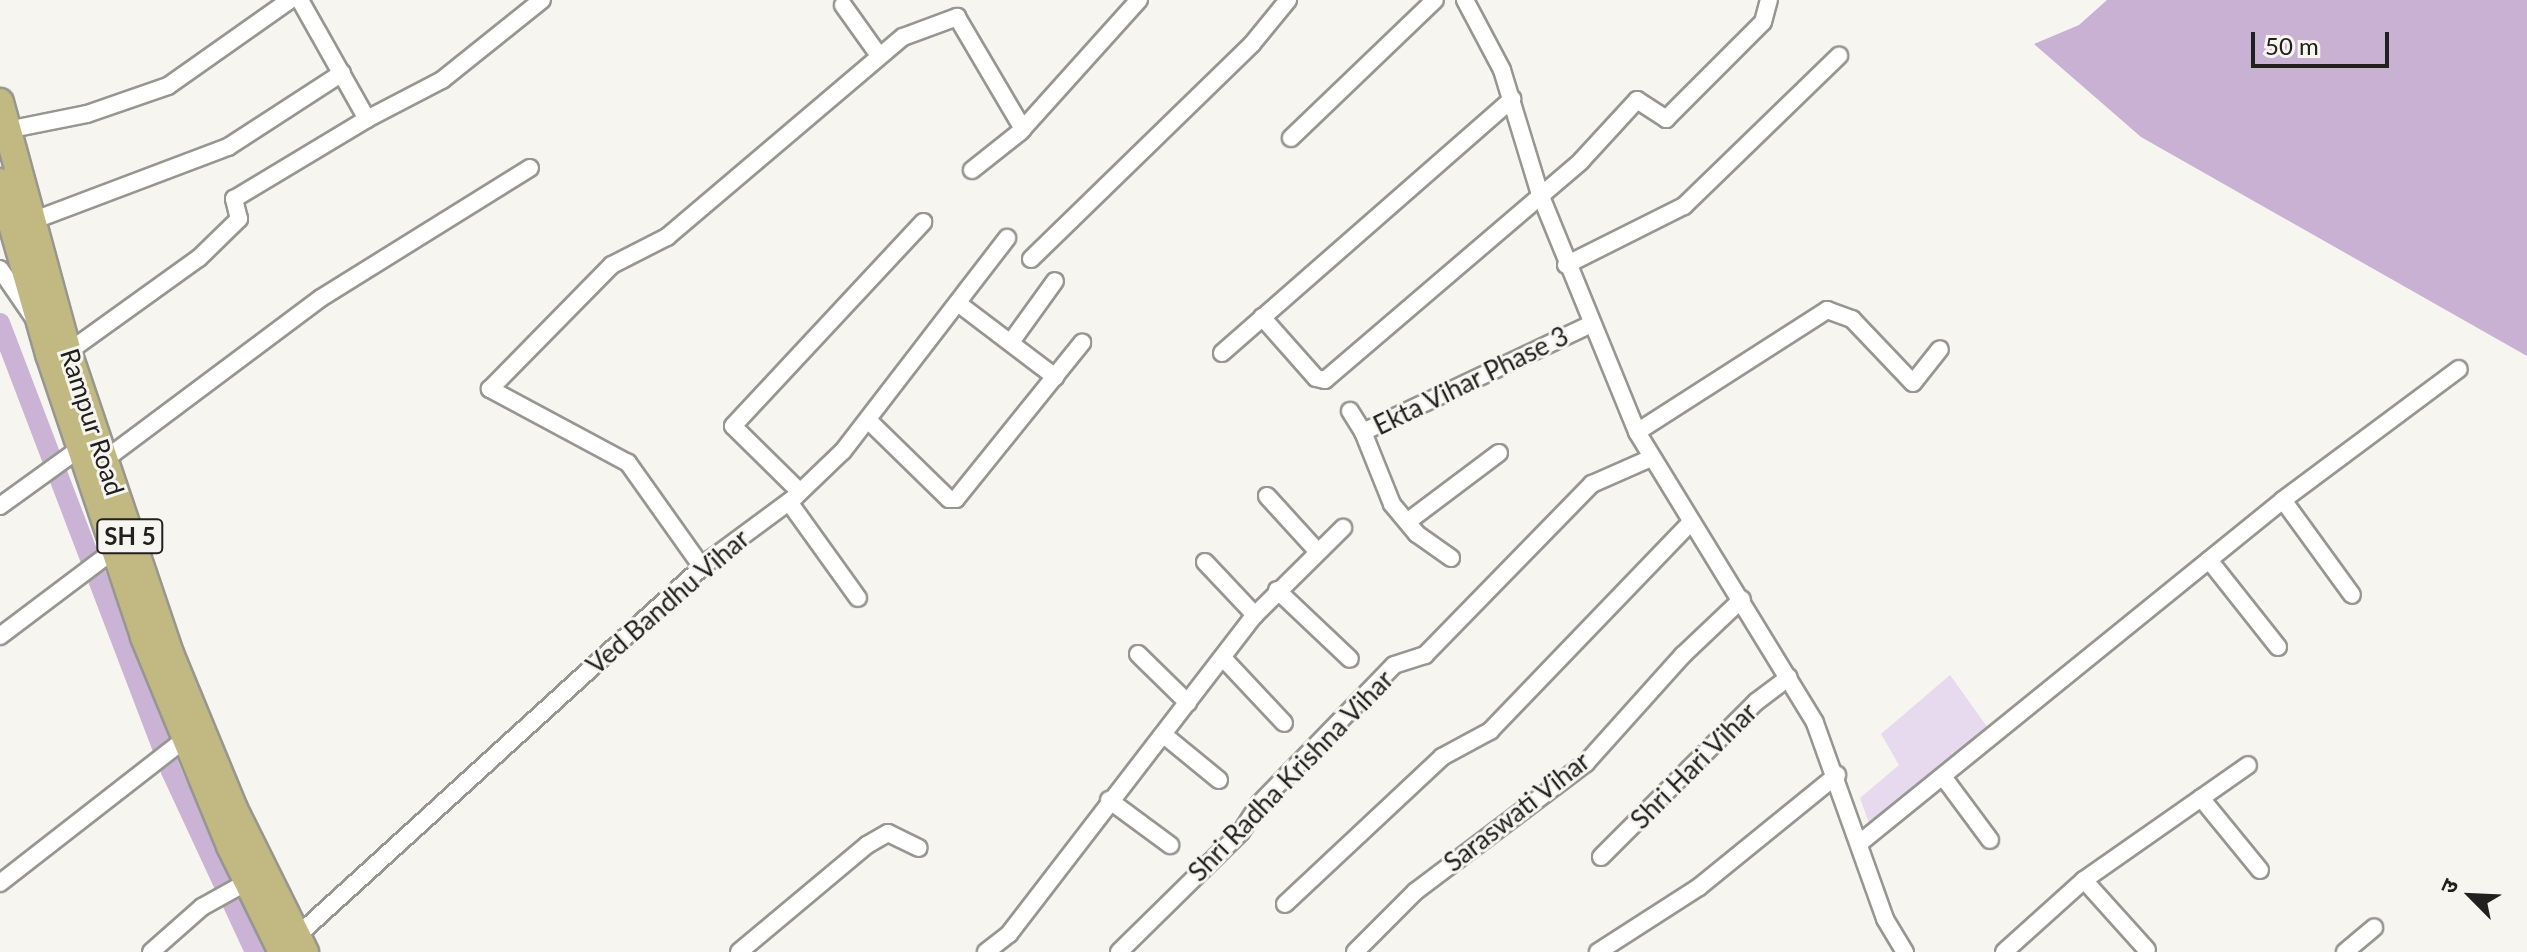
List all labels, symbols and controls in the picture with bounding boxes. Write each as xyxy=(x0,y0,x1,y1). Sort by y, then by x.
scale bar xyxy=(2255,16,2393,66)
text: 50 m xyxy=(2265,31,2319,60)
street label: Ekta Vihar Phase 3 xyxy=(1368,320,1574,442)
street label: Rampur Road xyxy=(53,344,131,500)
road number: SH 5 xyxy=(96,516,164,556)
street label: Ved Bandhu Vihar xyxy=(580,523,756,681)
street label: Shri Radha Krishna Vihar xyxy=(1182,664,1400,888)
street label: Shri Hari Vihar xyxy=(1624,696,1764,836)
street label: Saraswati Vihar xyxy=(1438,745,1596,879)
north arrow xyxy=(2431,856,2511,936)
text: उ xyxy=(2434,875,2464,897)

